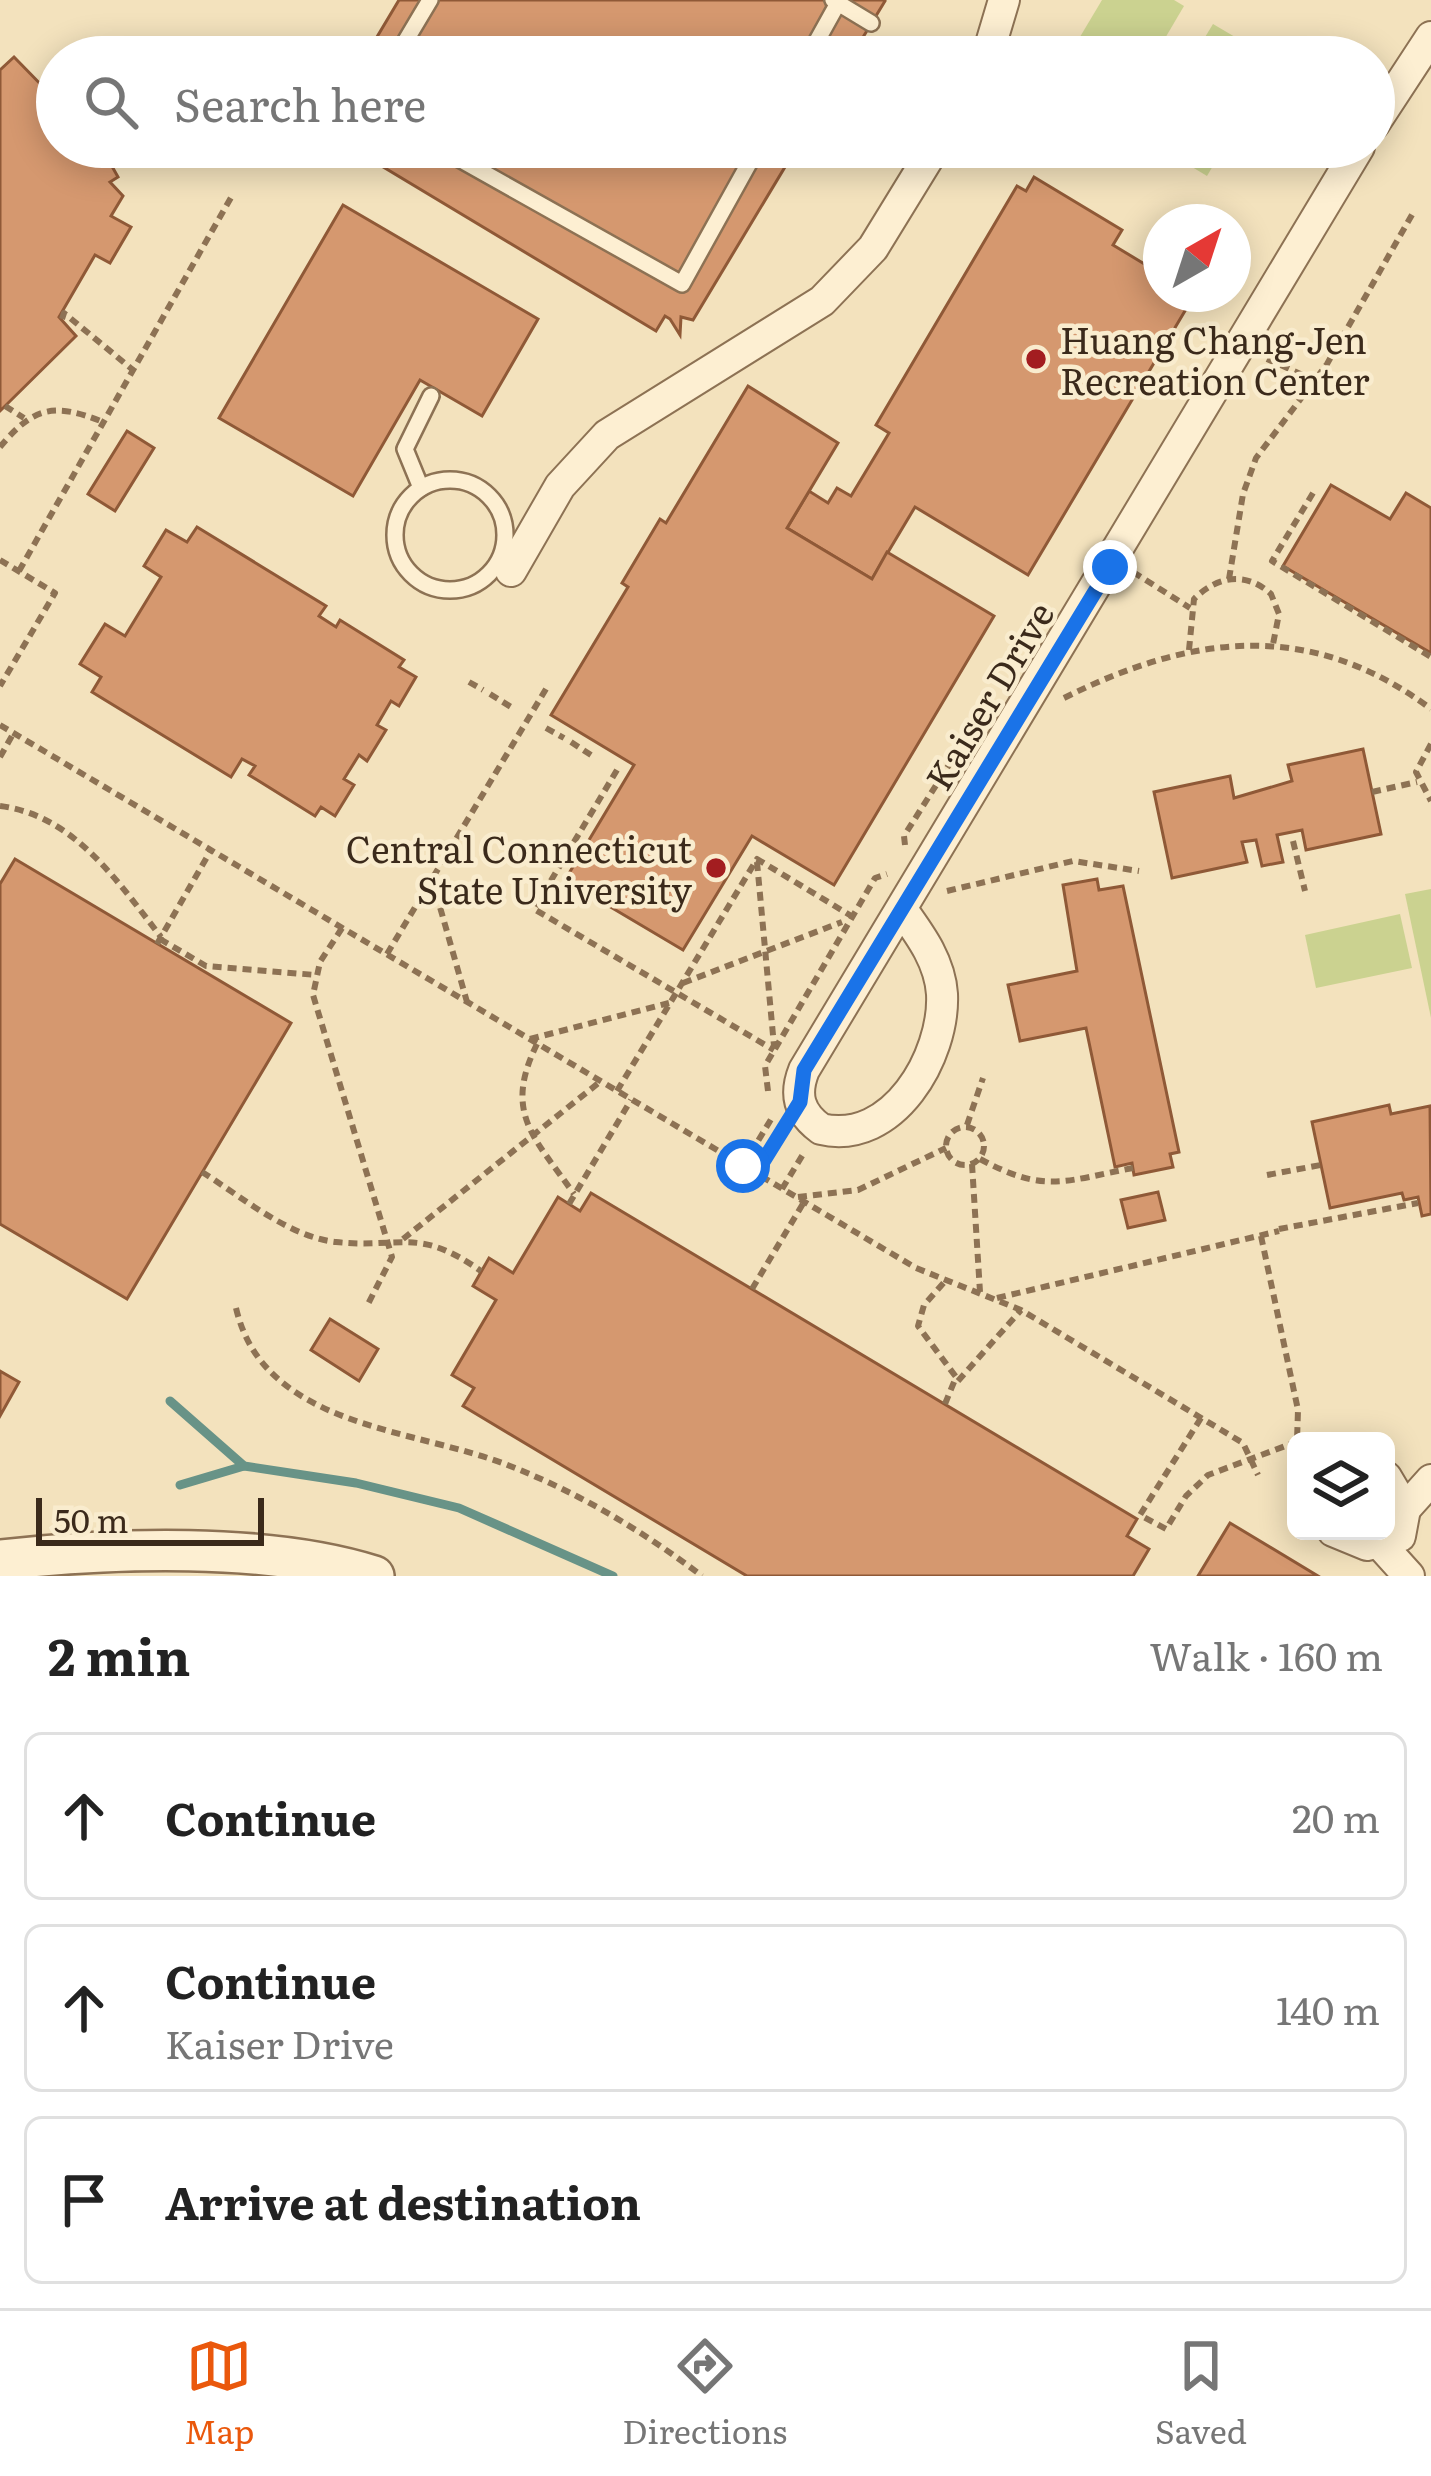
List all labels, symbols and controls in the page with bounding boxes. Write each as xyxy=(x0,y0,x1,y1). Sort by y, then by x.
search box xyxy=(36,36,1395,168)
icon: search xyxy=(78,69,144,135)
text: Search here xyxy=(174,69,426,136)
north arrow xyxy=(1143,204,1251,312)
place label: Huang Chang-Jen Recreation Center xyxy=(1060,312,1370,406)
marker: Huang Chang-Jen Recreation Center xyxy=(1023,346,1049,372)
route end xyxy=(1083,540,1137,594)
street label: Kaiser Drive xyxy=(911,591,1065,799)
place label: Central Connecticut State University xyxy=(346,821,692,915)
marker: Central Connecticut State University xyxy=(703,855,729,881)
route start xyxy=(716,1139,770,1193)
map controls xyxy=(1287,1432,1395,1540)
button: layers xyxy=(1287,1432,1395,1540)
scale bar xyxy=(36,1492,264,1545)
text: 50 m xyxy=(54,1494,128,1543)
text: 2 min xyxy=(48,1616,191,1692)
text: Walk · 160 m xyxy=(1150,1625,1383,1683)
icon: ahead xyxy=(51,1783,117,1849)
text: Continue xyxy=(165,1783,376,1850)
text: 20 m xyxy=(1292,1787,1380,1845)
text: Continue xyxy=(165,1946,376,2013)
icon: ahead xyxy=(51,1975,117,2041)
text: 140 m xyxy=(1276,1979,1380,2037)
text: Kaiser Drive xyxy=(165,2013,394,2071)
icon: arrive xyxy=(51,2167,117,2233)
text: Arrive at destination xyxy=(165,2167,641,2234)
tab: Map xyxy=(184,2333,254,2454)
tab: Directions xyxy=(622,2333,787,2454)
tab: Saved xyxy=(1155,2333,1247,2454)

